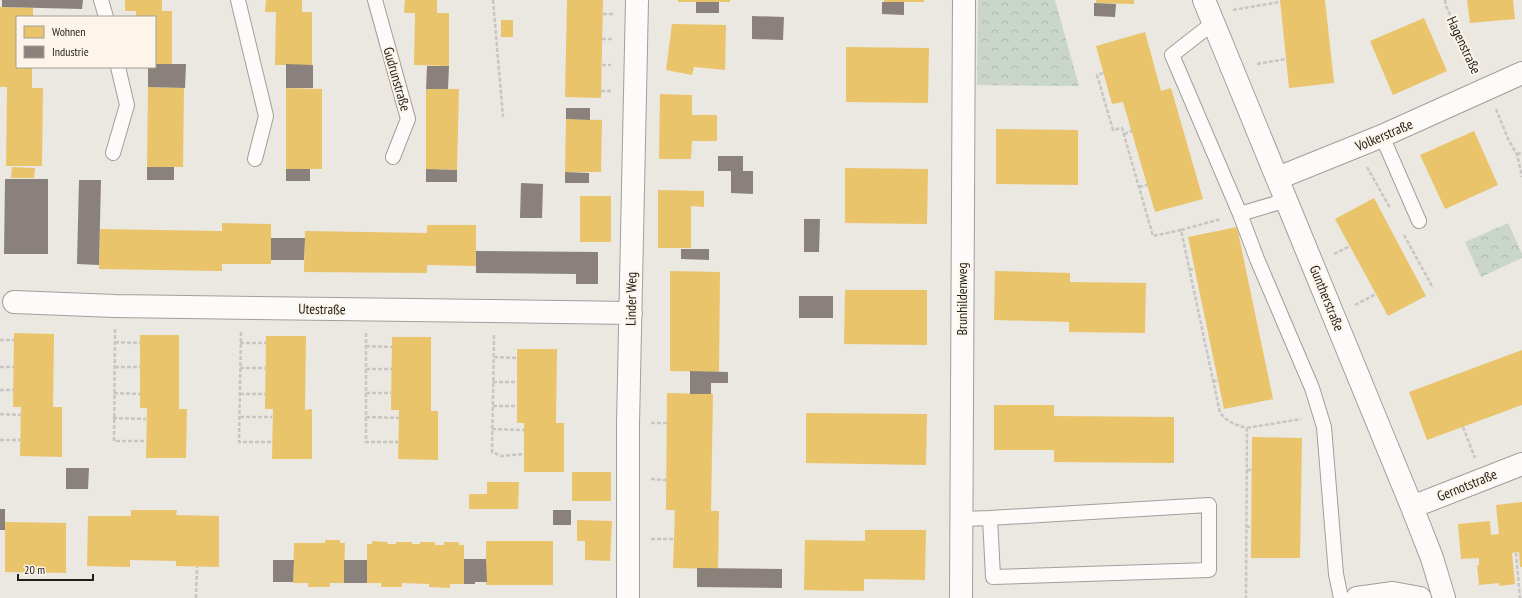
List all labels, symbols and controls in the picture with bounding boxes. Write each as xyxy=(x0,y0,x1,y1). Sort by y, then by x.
street label: Hagenstraße xyxy=(1443,13,1485,77)
legend xyxy=(16,16,156,68)
text: Wohnen xyxy=(52,24,86,39)
text: Industrie xyxy=(52,44,89,59)
street label: Gudrunstraße xyxy=(379,45,415,113)
street label: Volkerstraße xyxy=(1352,115,1416,156)
street label: Guntherstraße xyxy=(1306,262,1348,334)
street label: Brunhildenweg xyxy=(953,263,971,335)
street label: Linder Weg xyxy=(622,272,640,326)
street label: Utestraße xyxy=(298,300,346,318)
street label: Gernotstraße xyxy=(1434,465,1500,505)
scale bar xyxy=(18,556,93,582)
text: 20 m xyxy=(24,562,45,577)

